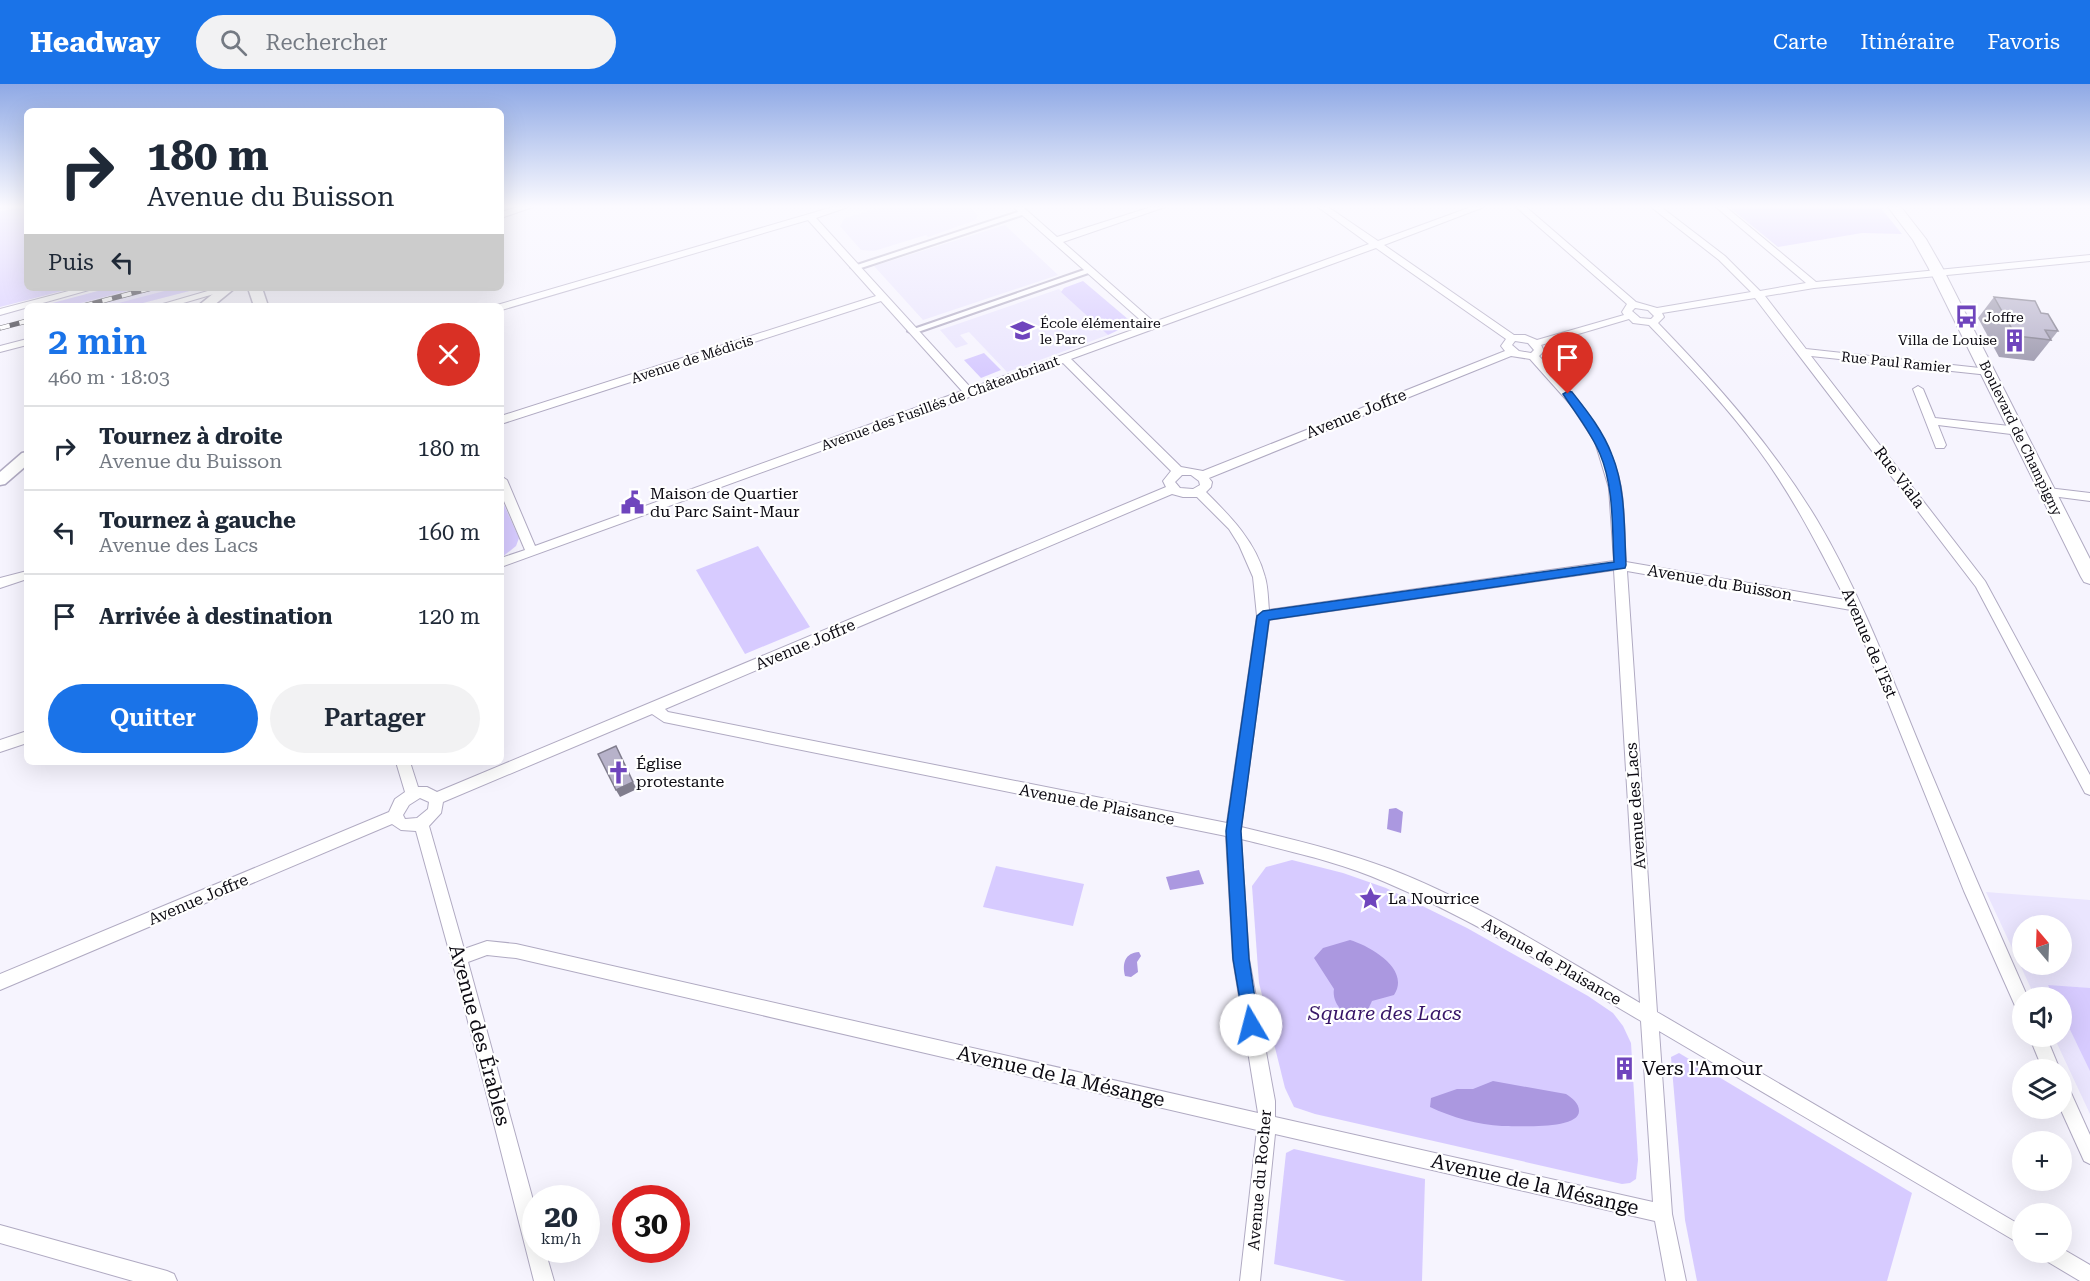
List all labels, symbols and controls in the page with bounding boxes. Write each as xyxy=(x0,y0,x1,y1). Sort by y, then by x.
search box xyxy=(196,15,616,69)
text: Headway xyxy=(30,26,160,59)
icon: search xyxy=(217,26,250,59)
text: Rechercher xyxy=(265,30,388,55)
text: Carte xyxy=(1773,30,1828,54)
text: Itinéraire xyxy=(1861,30,1955,54)
text: Favoris xyxy=(1988,30,2060,54)
text: 180 m xyxy=(147,131,269,180)
icon: right xyxy=(48,132,126,210)
text: Avenue du Buisson xyxy=(147,181,394,213)
icon: left xyxy=(106,246,139,279)
text: Puis xyxy=(48,250,94,275)
bus stop icon: Joffre xyxy=(1953,304,1979,330)
place label: Joffre xyxy=(1984,309,2024,325)
place label: École élémentaire le Parc xyxy=(1040,315,1161,347)
school or university icon: École élémentaire le Parc xyxy=(1009,318,1035,344)
text: 2 min xyxy=(48,321,147,363)
button: close xyxy=(417,323,480,386)
building icon: Villa de Louise xyxy=(2002,327,2028,353)
street label: Avenue de Médicis xyxy=(629,332,755,386)
pin xyxy=(1542,332,1593,394)
place label: Villa de Louise xyxy=(1898,332,1997,348)
icon: arrive xyxy=(1551,341,1584,374)
street label: Rue Paul Ramier xyxy=(1840,348,1952,376)
street label: Avenue des Fusillés de Châteaubriant xyxy=(819,352,1061,454)
street label: Boulevard de Champigny xyxy=(1976,358,2066,519)
text: 460 m · 18:03 xyxy=(48,365,170,389)
street label: Avenue Joffre xyxy=(1303,385,1409,442)
text: Tournez à droite xyxy=(99,424,283,449)
icon: right xyxy=(48,432,81,465)
text: 180 m xyxy=(417,436,480,461)
street label: Rue Viala xyxy=(1870,443,1929,512)
text: Avenue du Buisson xyxy=(99,449,282,473)
place label: Maison de Quartier du Parc Saint-Maur xyxy=(650,484,800,521)
public building icon: Maison de Quartier du Parc Saint-Maur xyxy=(619,489,645,515)
text: Tournez à gauche xyxy=(99,508,296,533)
icon: left xyxy=(48,516,81,549)
text: 160 m xyxy=(417,520,480,545)
text: Avenue des Lacs xyxy=(99,533,258,557)
street label: Avenue du Buisson xyxy=(1646,560,1794,605)
street label: Avenue de l'Est xyxy=(1838,585,1901,701)
icon: arrive xyxy=(48,600,81,633)
text: Arrivée à destination xyxy=(99,604,333,629)
text: 120 m xyxy=(417,604,480,629)
street label: Avenue Joffre xyxy=(752,615,858,674)
button: Quitter xyxy=(48,684,258,753)
button: Partager xyxy=(270,684,480,753)
street label: Avenue des Lacs xyxy=(1622,741,1649,870)
place label: Église protestante xyxy=(636,754,725,791)
church icon: Église protestante xyxy=(605,759,631,785)
street label: Avenue de Plaisance xyxy=(1018,780,1176,829)
street label: Avenue Joffre xyxy=(145,870,251,929)
place icon: La Nourrice xyxy=(1357,885,1383,911)
place label: La Nourrice xyxy=(1388,889,1479,908)
street label: Avenue de Plaisance xyxy=(1479,914,1625,1009)
north arrow xyxy=(2012,915,2072,975)
map controls xyxy=(2012,915,2072,1263)
street label: Avenue des Érables xyxy=(444,942,516,1128)
button: sound xyxy=(2012,987,2072,1047)
position arrow xyxy=(1219,993,1283,1057)
park label: Square des Lacs xyxy=(1307,1001,1462,1025)
street label: Avenue de la Mésange xyxy=(955,1040,1167,1112)
building icon: Vers l'Amour xyxy=(1611,1055,1637,1081)
place label: Vers l'Amour xyxy=(1642,1056,1763,1080)
button: layers xyxy=(2012,1059,2072,1119)
street label: Avenue du Rocher xyxy=(1244,1109,1275,1251)
button: + xyxy=(2012,1131,2072,1191)
street label: Avenue de la Mésange xyxy=(1429,1148,1641,1220)
speed limit sign: 30 xyxy=(612,1185,690,1263)
text: 20 xyxy=(544,1199,578,1234)
button: − xyxy=(2012,1203,2072,1263)
text: km/h xyxy=(541,1230,581,1248)

